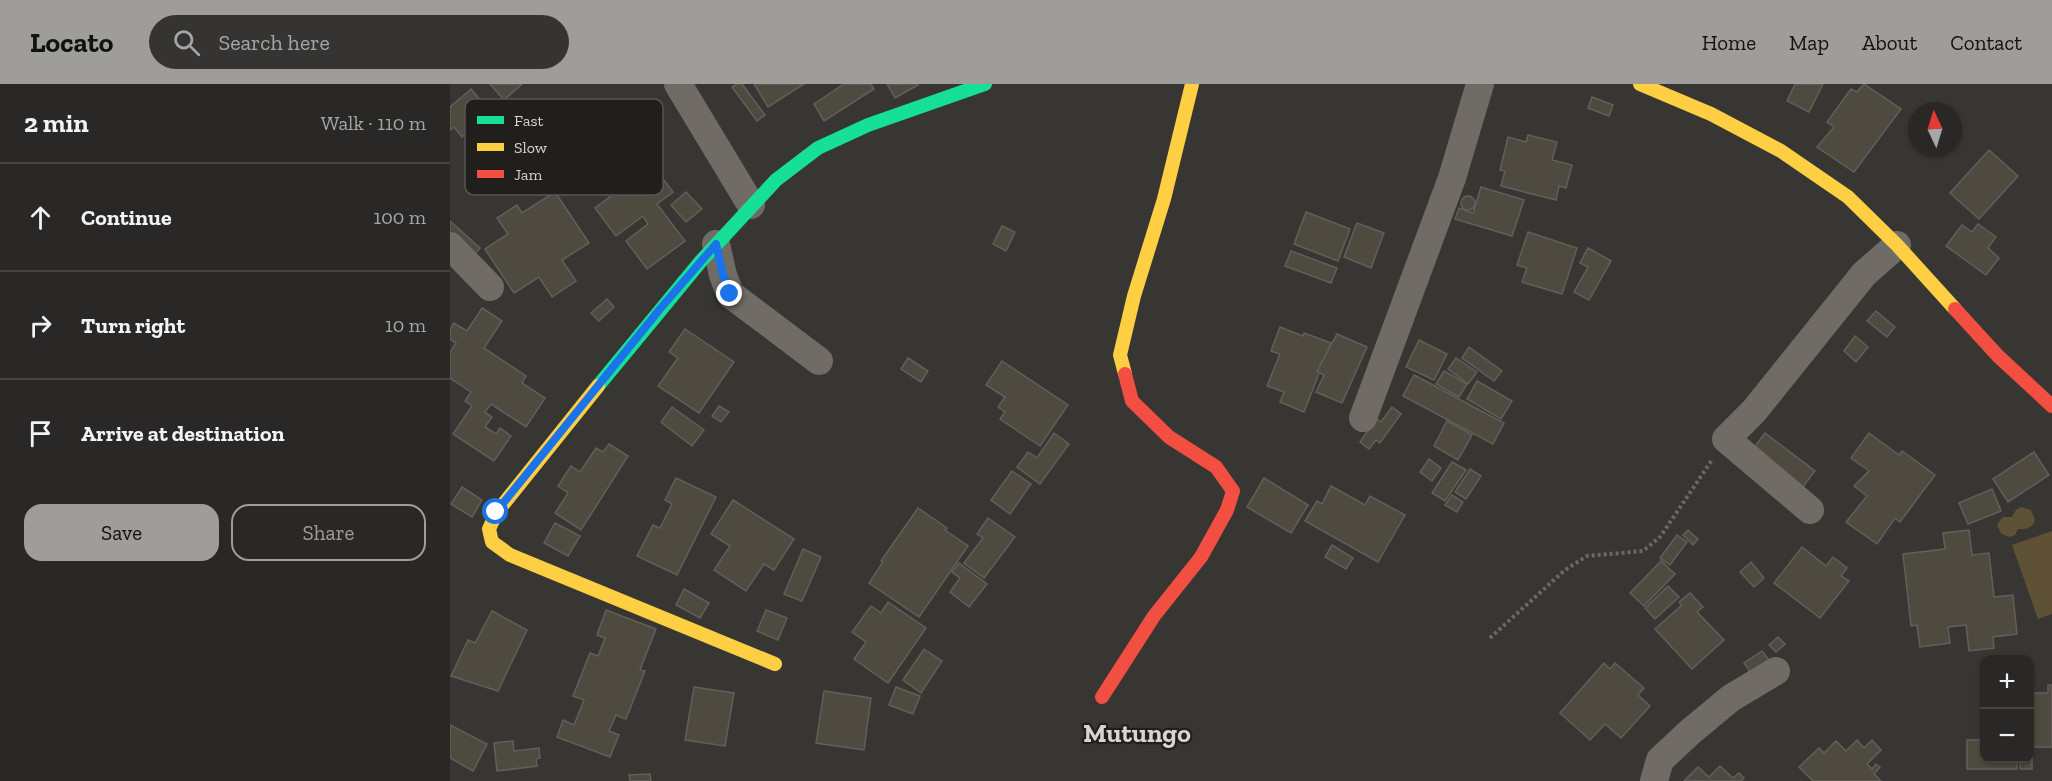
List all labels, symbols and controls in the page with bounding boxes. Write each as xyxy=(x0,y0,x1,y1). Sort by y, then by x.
search box xyxy=(149,15,569,69)
text: Locato xyxy=(30,26,113,59)
icon: search xyxy=(170,26,203,59)
text: Search here xyxy=(218,29,330,56)
text: Home xyxy=(1702,30,1756,55)
text: Map xyxy=(1789,30,1829,55)
text: About xyxy=(1862,30,1917,55)
text: Contact xyxy=(1950,30,2022,55)
legend xyxy=(465,99,663,195)
north arrow xyxy=(1908,102,1962,156)
text: 2 min xyxy=(24,107,89,139)
text: Walk · 110 m xyxy=(321,111,426,135)
text: Fast xyxy=(514,111,543,130)
text: Slow xyxy=(514,138,548,157)
text: Jam xyxy=(514,165,543,184)
icon: ahead xyxy=(24,201,57,234)
text: Continue xyxy=(81,204,172,231)
text: 100 m xyxy=(373,205,426,229)
route end xyxy=(716,280,742,306)
icon: right xyxy=(24,309,57,342)
text: Turn right xyxy=(81,312,185,339)
text: 10 m xyxy=(385,313,426,337)
icon: arrive xyxy=(24,417,57,450)
text: Arrive at destination xyxy=(81,420,284,447)
route start xyxy=(482,498,508,524)
button: Save xyxy=(24,504,219,561)
button: Share xyxy=(231,504,426,561)
map controls xyxy=(1980,655,2034,763)
button: + xyxy=(1980,655,2034,709)
button: − xyxy=(1980,709,2034,763)
district label: Mutungo xyxy=(1083,717,1191,749)

